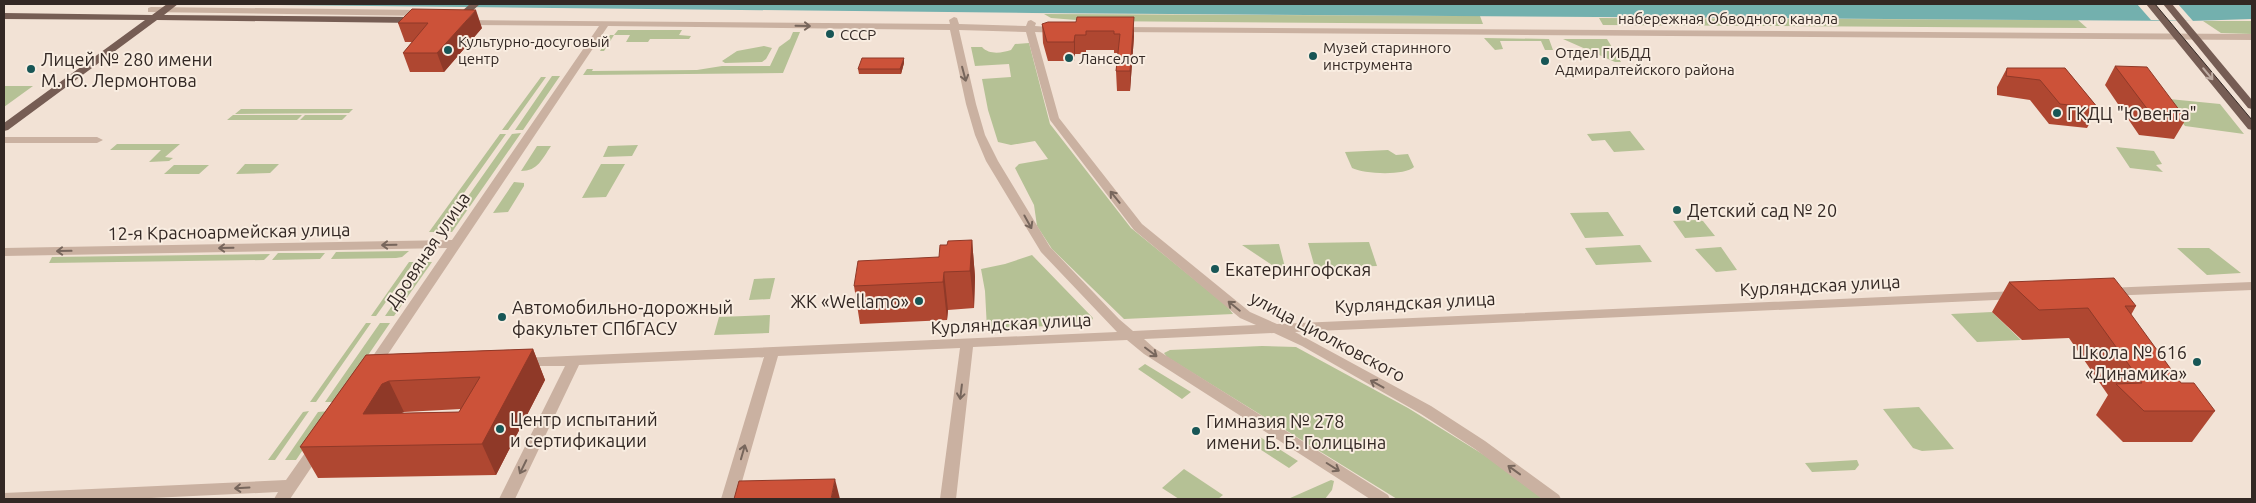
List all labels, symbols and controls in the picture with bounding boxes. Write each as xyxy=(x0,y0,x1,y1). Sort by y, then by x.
street label: набережная Обводного канала xyxy=(1618,10,1838,27)
one-way arrow xyxy=(795,21,811,31)
place label: СССР xyxy=(840,26,876,43)
marker: СССР xyxy=(824,28,836,40)
place label: Культурно-досуговый центр xyxy=(458,33,610,67)
place label: Музей старинного инструмента xyxy=(1323,39,1451,73)
marker: Культурно-досуговый центр xyxy=(442,44,454,56)
place label: Отдел ГИБДД Адмиралтейского района xyxy=(1555,44,1735,78)
place label: Лицей № 280 имени М. Ю. Лермонтова xyxy=(41,49,213,90)
place label: Ланселот xyxy=(1079,50,1146,67)
marker: Музей старинного инструмента xyxy=(1307,50,1319,62)
marker: Ланселот xyxy=(1063,52,1075,64)
marker: Отдел ГИБДД Адмиралтейского района xyxy=(1539,55,1551,67)
marker: Лицей № 280 имени М. Ю. Лермонтова xyxy=(25,63,37,75)
one-way arrow xyxy=(960,66,969,82)
one-way arrow xyxy=(2203,67,2214,80)
place label: ГКДЦ "Ювента" xyxy=(2067,103,2197,123)
marker: ГКДЦ "Ювента" xyxy=(2051,107,2063,119)
street label: Дровяная улица xyxy=(381,188,473,312)
one-way arrow xyxy=(1109,191,1120,204)
place label: Детский сад № 20 xyxy=(1687,200,1837,220)
marker: Детский сад № 20 xyxy=(1671,204,1683,216)
one-way arrow xyxy=(1024,214,1034,229)
street label: 12-я Красноармейская улица xyxy=(107,219,351,243)
one-way arrow xyxy=(381,240,397,250)
one-way arrow xyxy=(218,243,234,253)
one-way arrow xyxy=(56,246,72,256)
place label: Екатерингофская xyxy=(1225,259,1371,279)
marker: Екатерингофская xyxy=(1209,263,1221,275)
street label: Курляндская улица xyxy=(1739,271,1901,299)
street label: улица Циолковского xyxy=(1247,287,1409,385)
street label: Курляндская улица xyxy=(1334,288,1496,316)
place label: ЖК «Wellamo» xyxy=(790,291,909,311)
marker: ЖК «Wellamo» xyxy=(913,295,925,307)
place label: Автомобильно-дорожный факультет СПбГАСУ xyxy=(512,297,733,338)
one-way arrow xyxy=(1228,301,1241,312)
street label: Курляндская улица xyxy=(930,309,1092,337)
marker: Автомобильно-дорожный факультет СПбГАСУ xyxy=(496,311,508,323)
place label: Школа № 616 «Динамика» xyxy=(2072,342,2187,383)
one-way arrow xyxy=(1144,347,1157,358)
marker: Школа № 616 «Динамика» xyxy=(2191,356,2203,368)
one-way arrow xyxy=(1370,378,1384,388)
one-way arrow xyxy=(956,384,966,400)
place label: Центр испытаний и сертификации xyxy=(510,409,658,450)
place label: Гимназия № 278 имени Б. Б. Голицына xyxy=(1206,411,1386,452)
marker: Центр испытаний и сертификации xyxy=(494,423,506,435)
marker: Гимназия № 278 имени Б. Б. Голицына xyxy=(1190,425,1202,437)
one-way arrow xyxy=(738,445,748,461)
one-way arrow xyxy=(518,459,527,474)
one-way arrow xyxy=(1325,462,1339,472)
one-way arrow xyxy=(1507,465,1521,475)
one-way arrow xyxy=(235,484,251,493)

